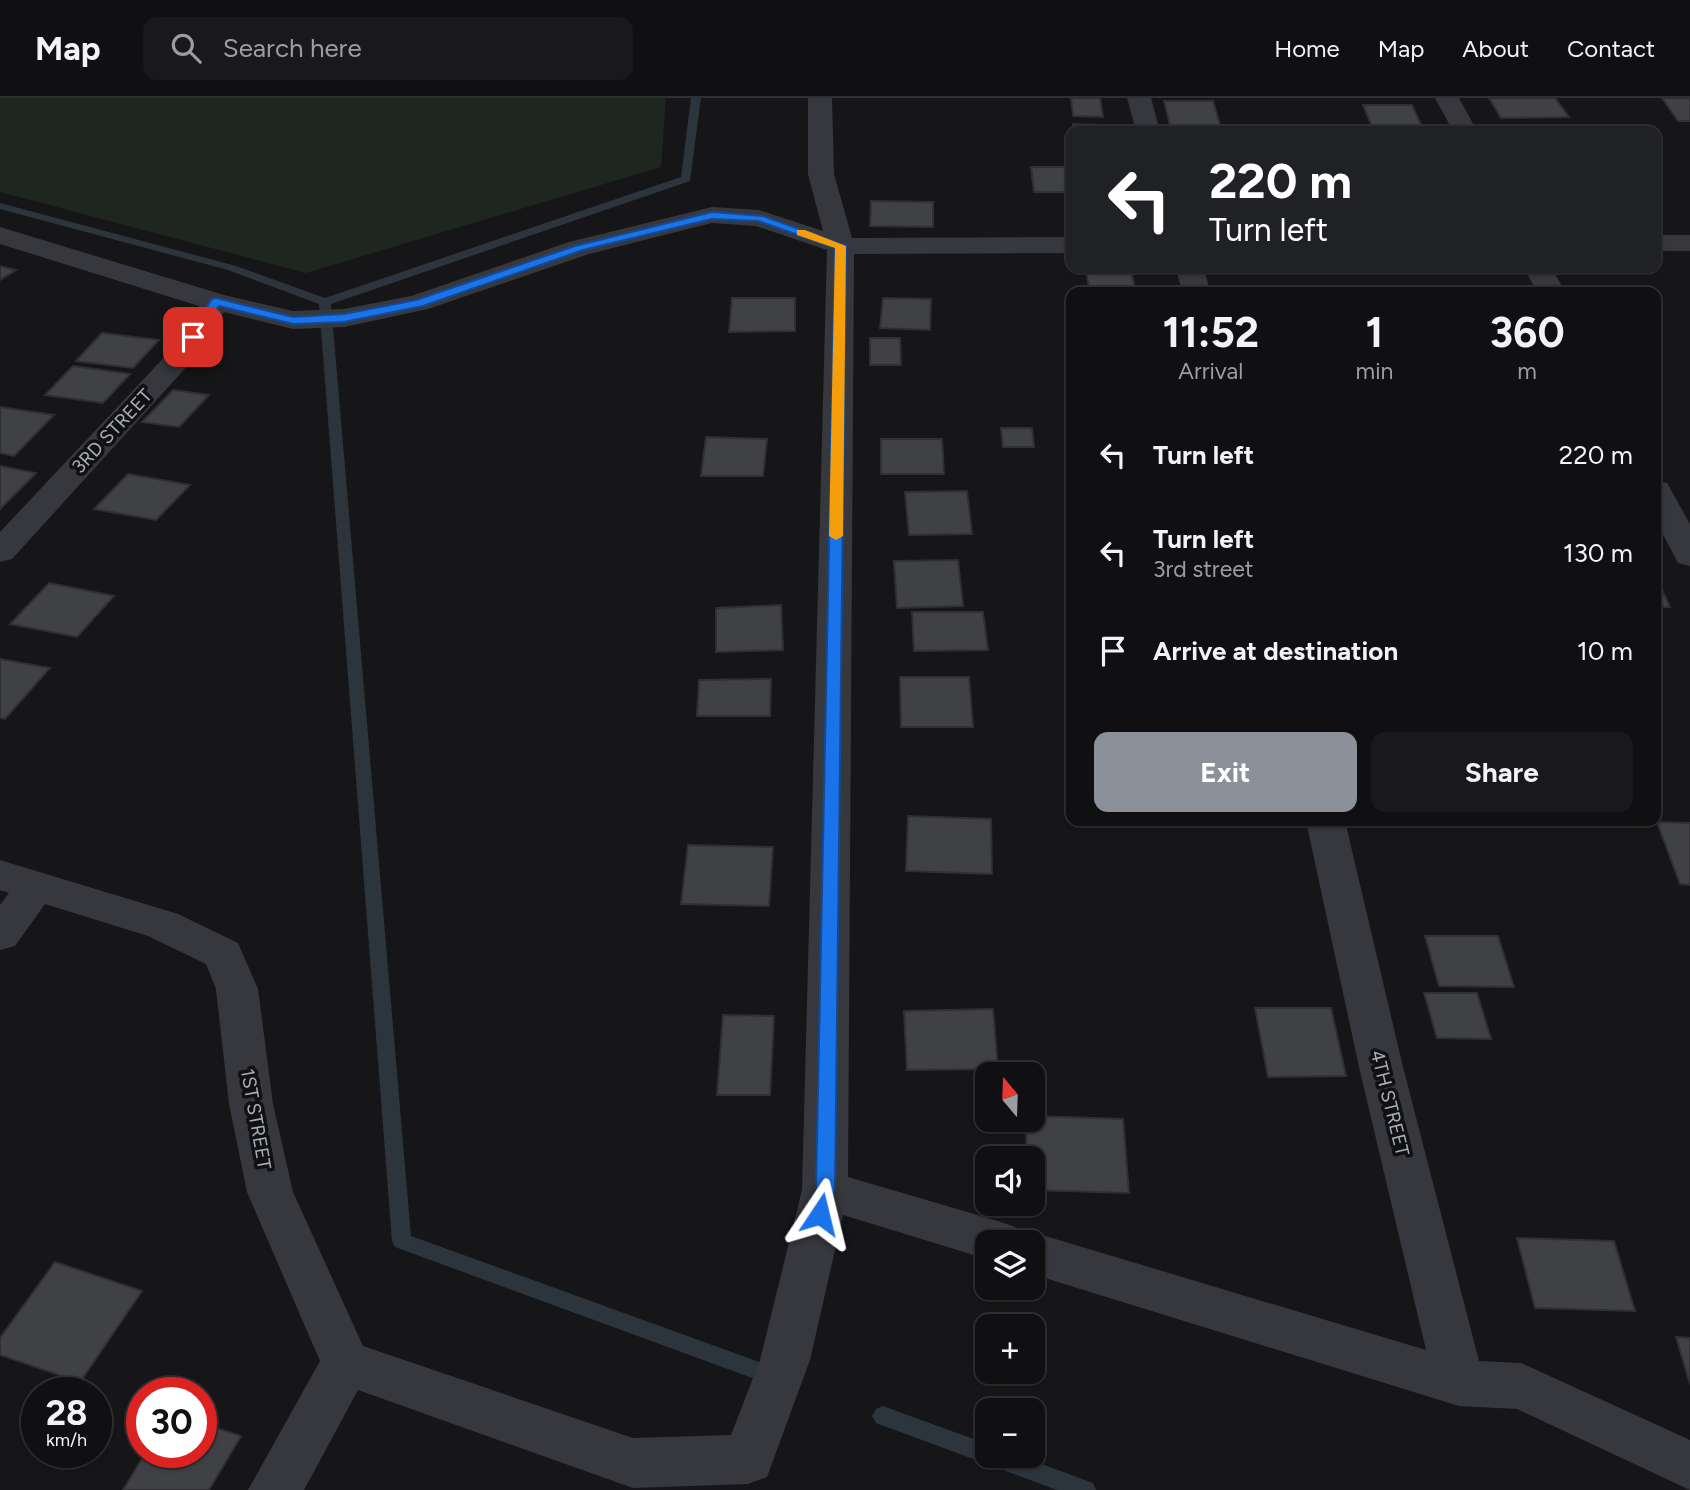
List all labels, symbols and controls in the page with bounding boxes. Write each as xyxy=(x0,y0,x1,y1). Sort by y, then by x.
search box xyxy=(143,17,633,80)
text: Map xyxy=(35,29,101,68)
icon: search xyxy=(167,29,205,67)
text: Search here xyxy=(223,32,362,64)
text: Home xyxy=(1274,34,1340,63)
text: Map xyxy=(1378,34,1424,63)
text: About xyxy=(1462,34,1529,63)
text: Contact xyxy=(1567,34,1655,63)
text: 220 m xyxy=(1209,151,1352,210)
icon: left xyxy=(1094,154,1185,245)
text: Turn left xyxy=(1209,211,1328,249)
pin xyxy=(163,307,223,367)
text: 11:52 xyxy=(1162,307,1259,358)
text: 1 xyxy=(1366,307,1383,358)
text: 360 xyxy=(1490,307,1565,358)
icon: arrive xyxy=(174,318,212,356)
text: Arrival xyxy=(1178,357,1243,385)
text: min xyxy=(1356,357,1393,385)
text: m xyxy=(1517,357,1537,385)
street label: 3RD STREET xyxy=(67,384,157,478)
icon: left xyxy=(1094,436,1132,474)
text: Turn left xyxy=(1153,439,1254,471)
text: 220 m xyxy=(1559,439,1633,471)
text: Turn left xyxy=(1153,523,1254,555)
icon: left xyxy=(1094,534,1132,572)
text: 130 m xyxy=(1563,537,1633,569)
text: 3rd street xyxy=(1153,555,1253,583)
icon: arrive xyxy=(1094,632,1132,670)
text: Arrive at destination xyxy=(1153,635,1398,667)
text: 10 m xyxy=(1577,635,1633,667)
button: Exit xyxy=(1094,732,1357,812)
button: Share xyxy=(1371,732,1633,812)
street label: 4TH STREET xyxy=(1366,1048,1414,1159)
north arrow xyxy=(975,1062,1045,1132)
map controls xyxy=(975,1062,1045,1468)
street label: 1ST STREET xyxy=(236,1067,276,1172)
button: sound xyxy=(975,1146,1045,1216)
position arrow xyxy=(783,1177,857,1251)
button: layers xyxy=(975,1230,1045,1300)
button: + xyxy=(975,1314,1045,1384)
speed limit sign: 30 xyxy=(126,1377,217,1468)
text: 28 xyxy=(46,1392,87,1434)
button: − xyxy=(975,1398,1045,1468)
text: km/h xyxy=(46,1429,87,1451)

